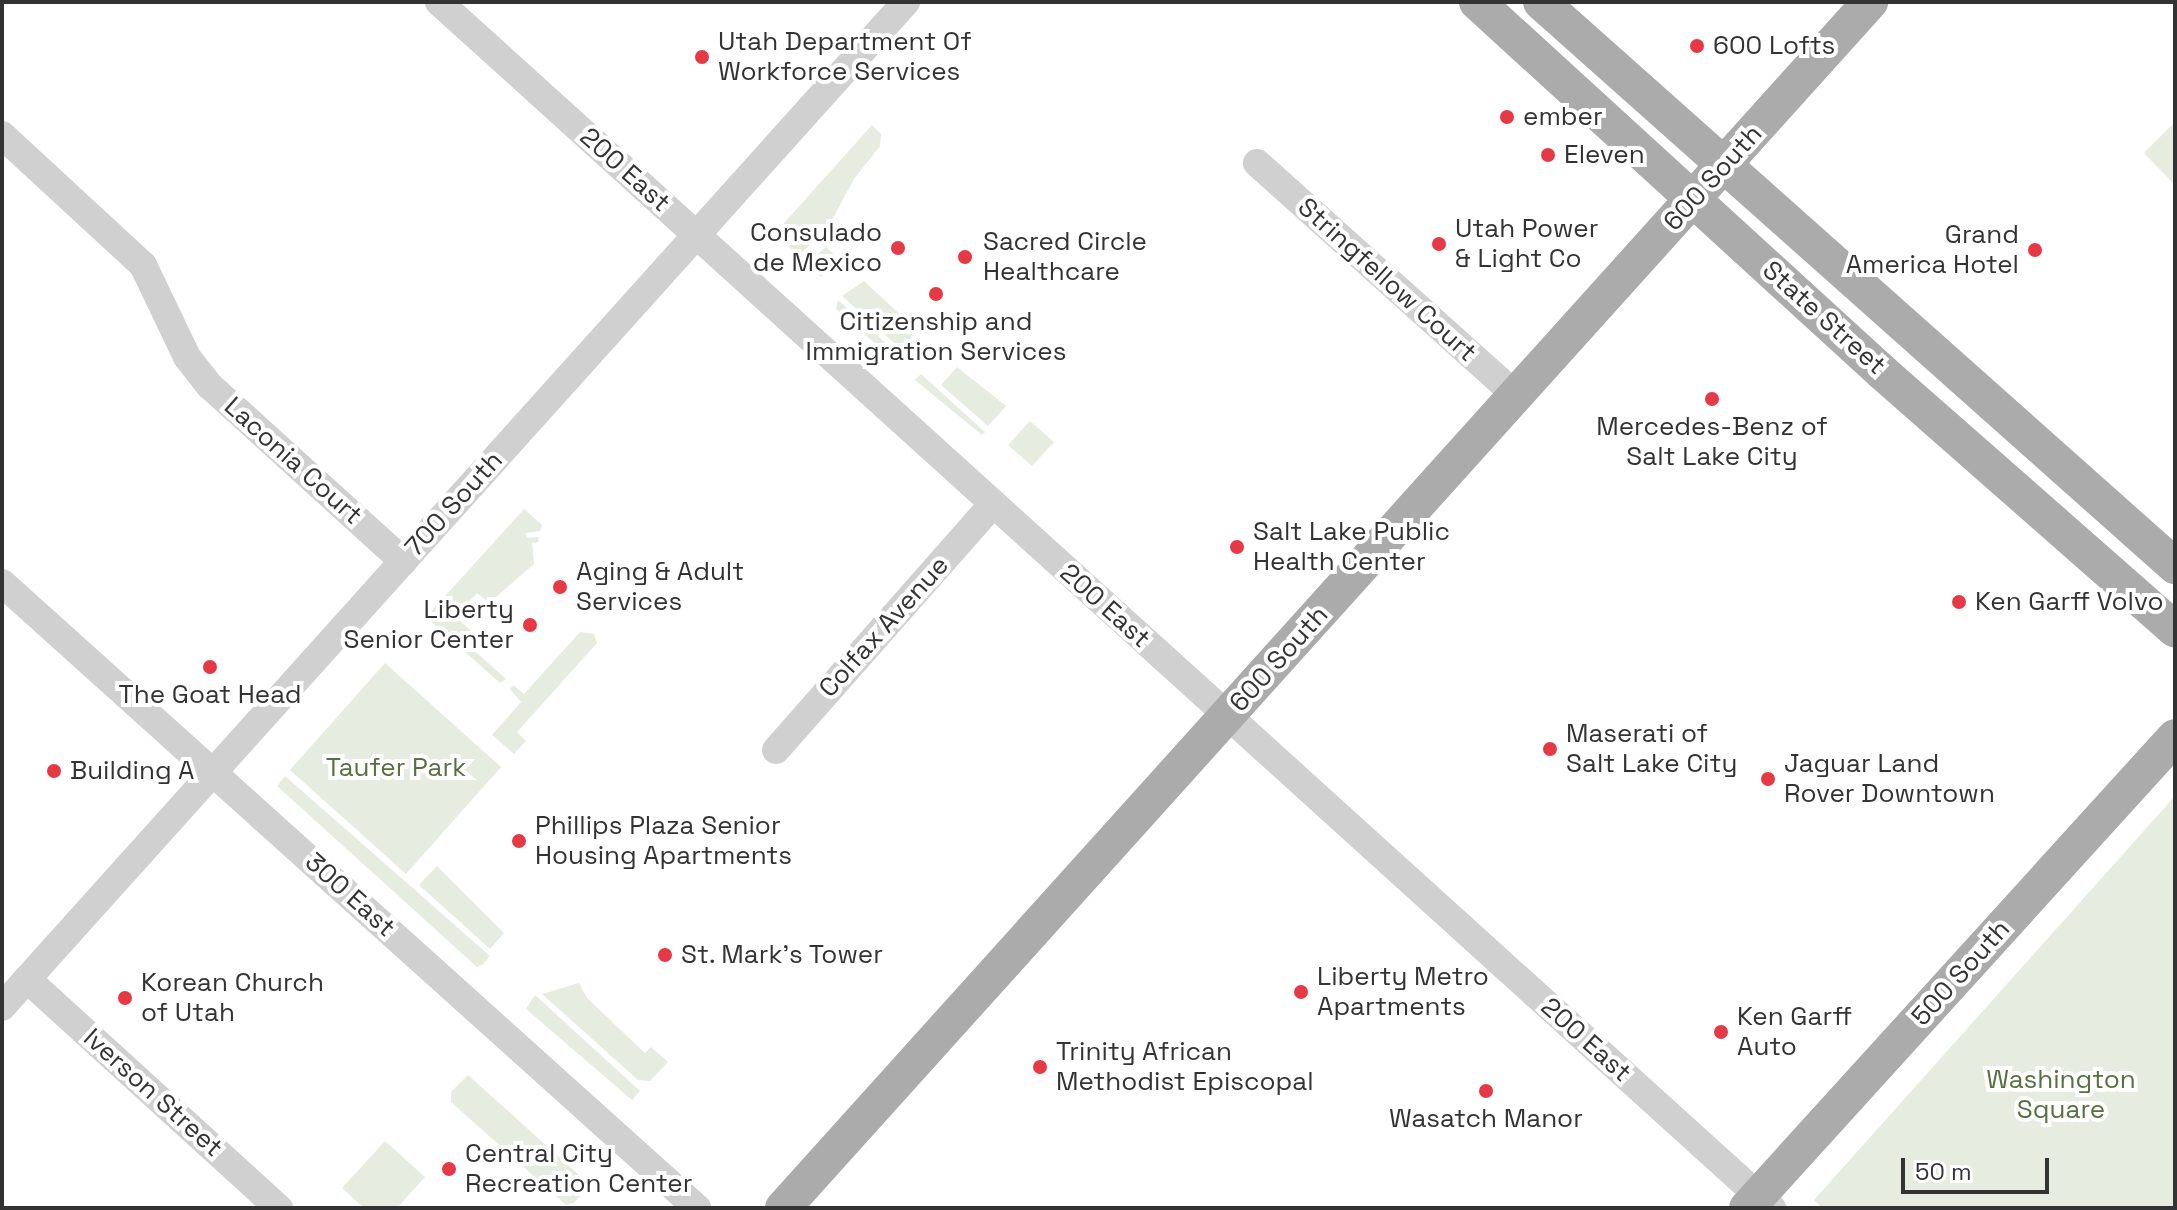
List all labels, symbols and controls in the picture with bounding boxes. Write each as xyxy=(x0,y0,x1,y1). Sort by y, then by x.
place label: Utah Department Of Workforce Services xyxy=(718,26,972,88)
place label: 600 Lofts xyxy=(1713,30,1835,62)
marker: 600 Lofts xyxy=(1688,37,1706,55)
marker: Utah Department Of Workforce Services xyxy=(693,48,711,66)
place label: ember xyxy=(1523,101,1603,133)
marker: ember xyxy=(1498,108,1516,126)
street label: 600 South xyxy=(1657,119,1769,237)
street label: 200 East xyxy=(573,121,677,219)
place label: Eleven xyxy=(1564,139,1645,171)
marker: Eleven xyxy=(1539,146,1557,164)
street label: Stringfellow Court xyxy=(1291,192,1483,368)
place label: Utah Power & Light Co xyxy=(1455,213,1599,274)
place label: Consulado de Mexico xyxy=(750,217,882,278)
place label: Grand America Hotel xyxy=(1846,219,2019,280)
place label: Sacred Circle Healthcare xyxy=(983,226,1147,288)
marker: Utah Power & Light Co xyxy=(1430,235,1448,253)
marker: Consulado de Mexico xyxy=(889,239,907,257)
marker: Grand America Hotel xyxy=(2026,241,2044,259)
marker: Sacred Circle Healthcare xyxy=(954,246,976,268)
street label: State Street xyxy=(1756,255,1892,381)
marker: Citizenship and Immigration Services xyxy=(927,285,945,303)
place label: Citizenship and Immigration Services xyxy=(806,306,1066,368)
marker: Mercedes-Benz of Salt Lake City xyxy=(1703,390,1721,408)
street label: Laconia Court xyxy=(218,391,368,531)
place label: Mercedes-Benz of Salt Lake City xyxy=(1596,411,1828,472)
street label: 700 South xyxy=(399,445,509,563)
place label: Salt Lake Public Health Center xyxy=(1253,516,1450,578)
marker: Salt Lake Public Health Center xyxy=(1228,538,1246,556)
street label: Colfax Avenue xyxy=(812,550,956,704)
place label: Aging & Adult Services xyxy=(576,556,745,618)
street label: 200 East xyxy=(1053,557,1157,655)
marker: Aging & Adult Services xyxy=(551,578,569,596)
place label: Ken Garff Volvo xyxy=(1975,586,2164,618)
marker: Ken Garff Volvo xyxy=(1950,593,1968,611)
place label: Liberty Senior Center xyxy=(343,594,514,656)
street label: 600 South xyxy=(1223,600,1335,718)
marker: Liberty Senior Center xyxy=(521,616,539,634)
marker: The Goat Head xyxy=(201,658,219,676)
place label: The Goat Head xyxy=(118,679,302,711)
place label: Maserati of Salt Lake City xyxy=(1566,718,1737,780)
marker: Maserati of Salt Lake City xyxy=(1541,740,1559,758)
place label: Jaguar Land Rover Downtown xyxy=(1784,748,1995,810)
park label: Taufer Park xyxy=(326,752,466,784)
place label: Building A xyxy=(70,755,195,787)
marker: Building A xyxy=(45,762,63,780)
marker: Jaguar Land Rover Downtown xyxy=(1759,770,1777,788)
place label: Phillips Plaza Senior Housing Apartments xyxy=(535,810,792,872)
marker: Phillips Plaza Senior Housing Apartments xyxy=(510,832,528,850)
street label: 300 East xyxy=(298,846,402,944)
street label: 500 South xyxy=(1905,914,2017,1032)
place label: St. Mark's Tower xyxy=(681,939,884,971)
marker: St. Mark's Tower xyxy=(656,946,674,964)
place label: Liberty Metro Apartments xyxy=(1317,961,1489,1022)
place label: Korean Church of Utah xyxy=(141,967,324,1028)
marker: Liberty Metro Apartments xyxy=(1292,983,1310,1001)
marker: Korean Church of Utah xyxy=(116,989,134,1007)
street label: 200 East xyxy=(1534,991,1638,1089)
place label: Ken Garff Auto xyxy=(1737,1001,1852,1062)
street label: Iverson Street xyxy=(77,1022,229,1164)
marker: Ken Garff Auto xyxy=(1712,1023,1730,1041)
place label: Trinity African Methodist Episcopal xyxy=(1056,1036,1314,1098)
marker: Trinity African Methodist Episcopal xyxy=(1031,1058,1049,1076)
park label: Washington Square xyxy=(1986,1064,2136,1126)
marker: Wasatch Manor xyxy=(1477,1082,1495,1100)
place label: Wasatch Manor xyxy=(1389,1103,1583,1135)
place label: Central City Recreation Center xyxy=(465,1138,693,1200)
scale bar xyxy=(1905,1142,2053,1192)
text: 50 m xyxy=(1915,1156,1972,1187)
marker: Central City Recreation Center xyxy=(440,1160,458,1178)

